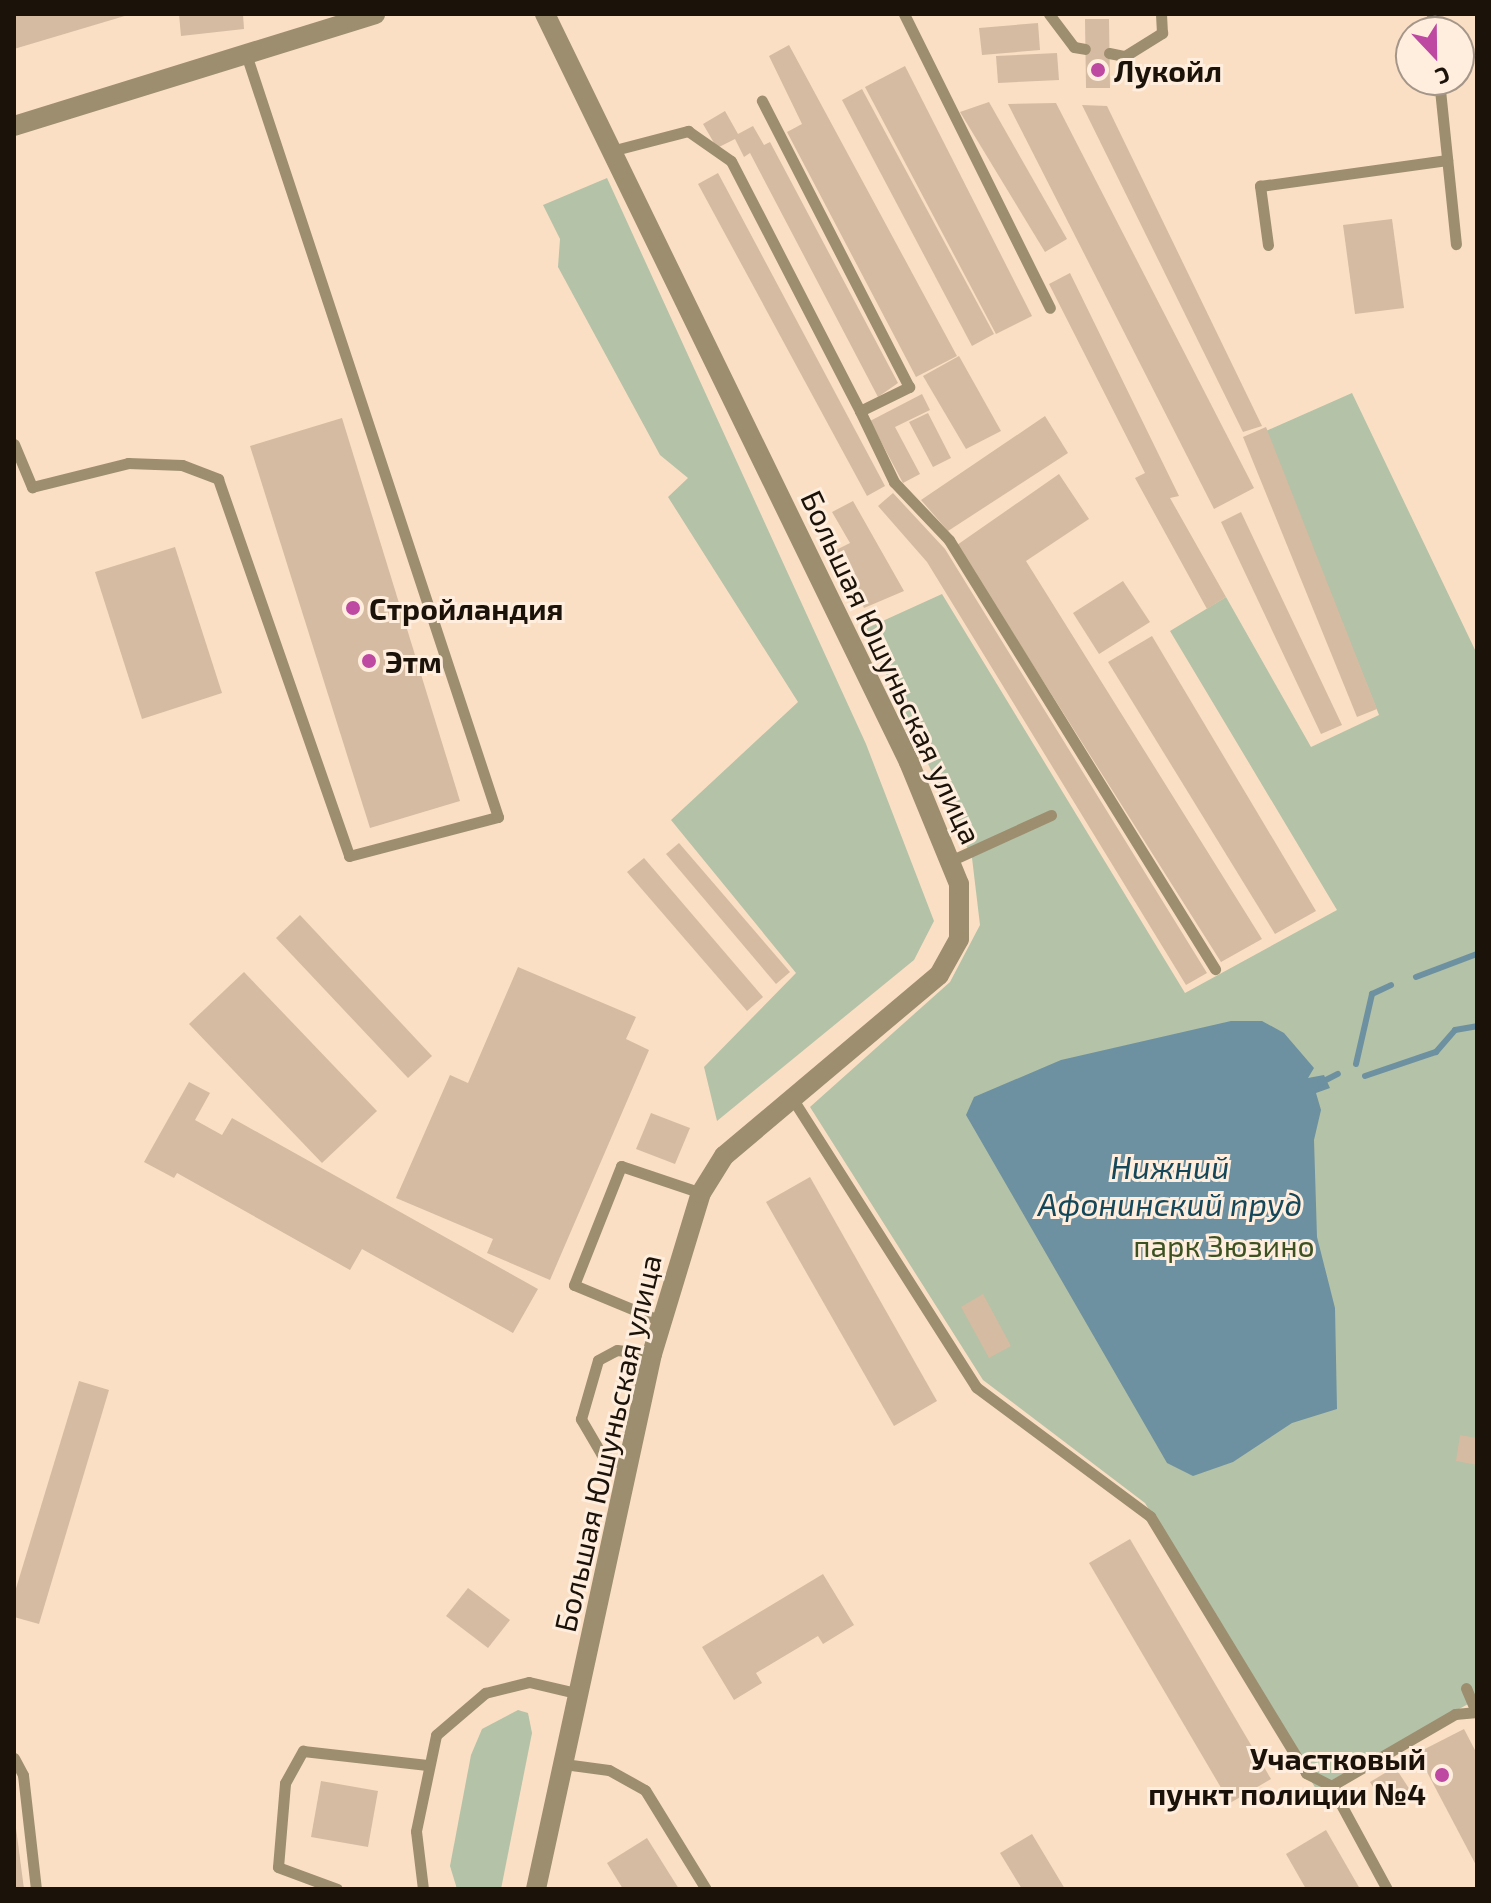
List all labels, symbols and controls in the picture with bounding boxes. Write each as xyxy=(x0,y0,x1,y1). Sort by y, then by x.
north arrow xyxy=(1395,16,1475,96)
place label: Лукойл xyxy=(1114,52,1222,88)
marker: Лукойл xyxy=(1089,61,1107,79)
text: С xyxy=(1432,62,1454,91)
street label: Большая Юшуньская улица xyxy=(794,484,990,850)
place label: Стройландия xyxy=(369,590,563,626)
marker: Стройландия xyxy=(344,599,362,617)
place label: Этм xyxy=(385,643,442,679)
marker: Этм xyxy=(360,652,378,670)
water label: Нижний Афонинский пруд xyxy=(1038,1148,1302,1223)
park label: парк Зюзино xyxy=(1133,1227,1315,1263)
street label: Большая Юшуньская улица xyxy=(546,1251,668,1635)
place label: Участковый пункт полиции №4 xyxy=(1148,1740,1426,1810)
marker: Участковый пункт полиции №4 xyxy=(1433,1766,1451,1784)

